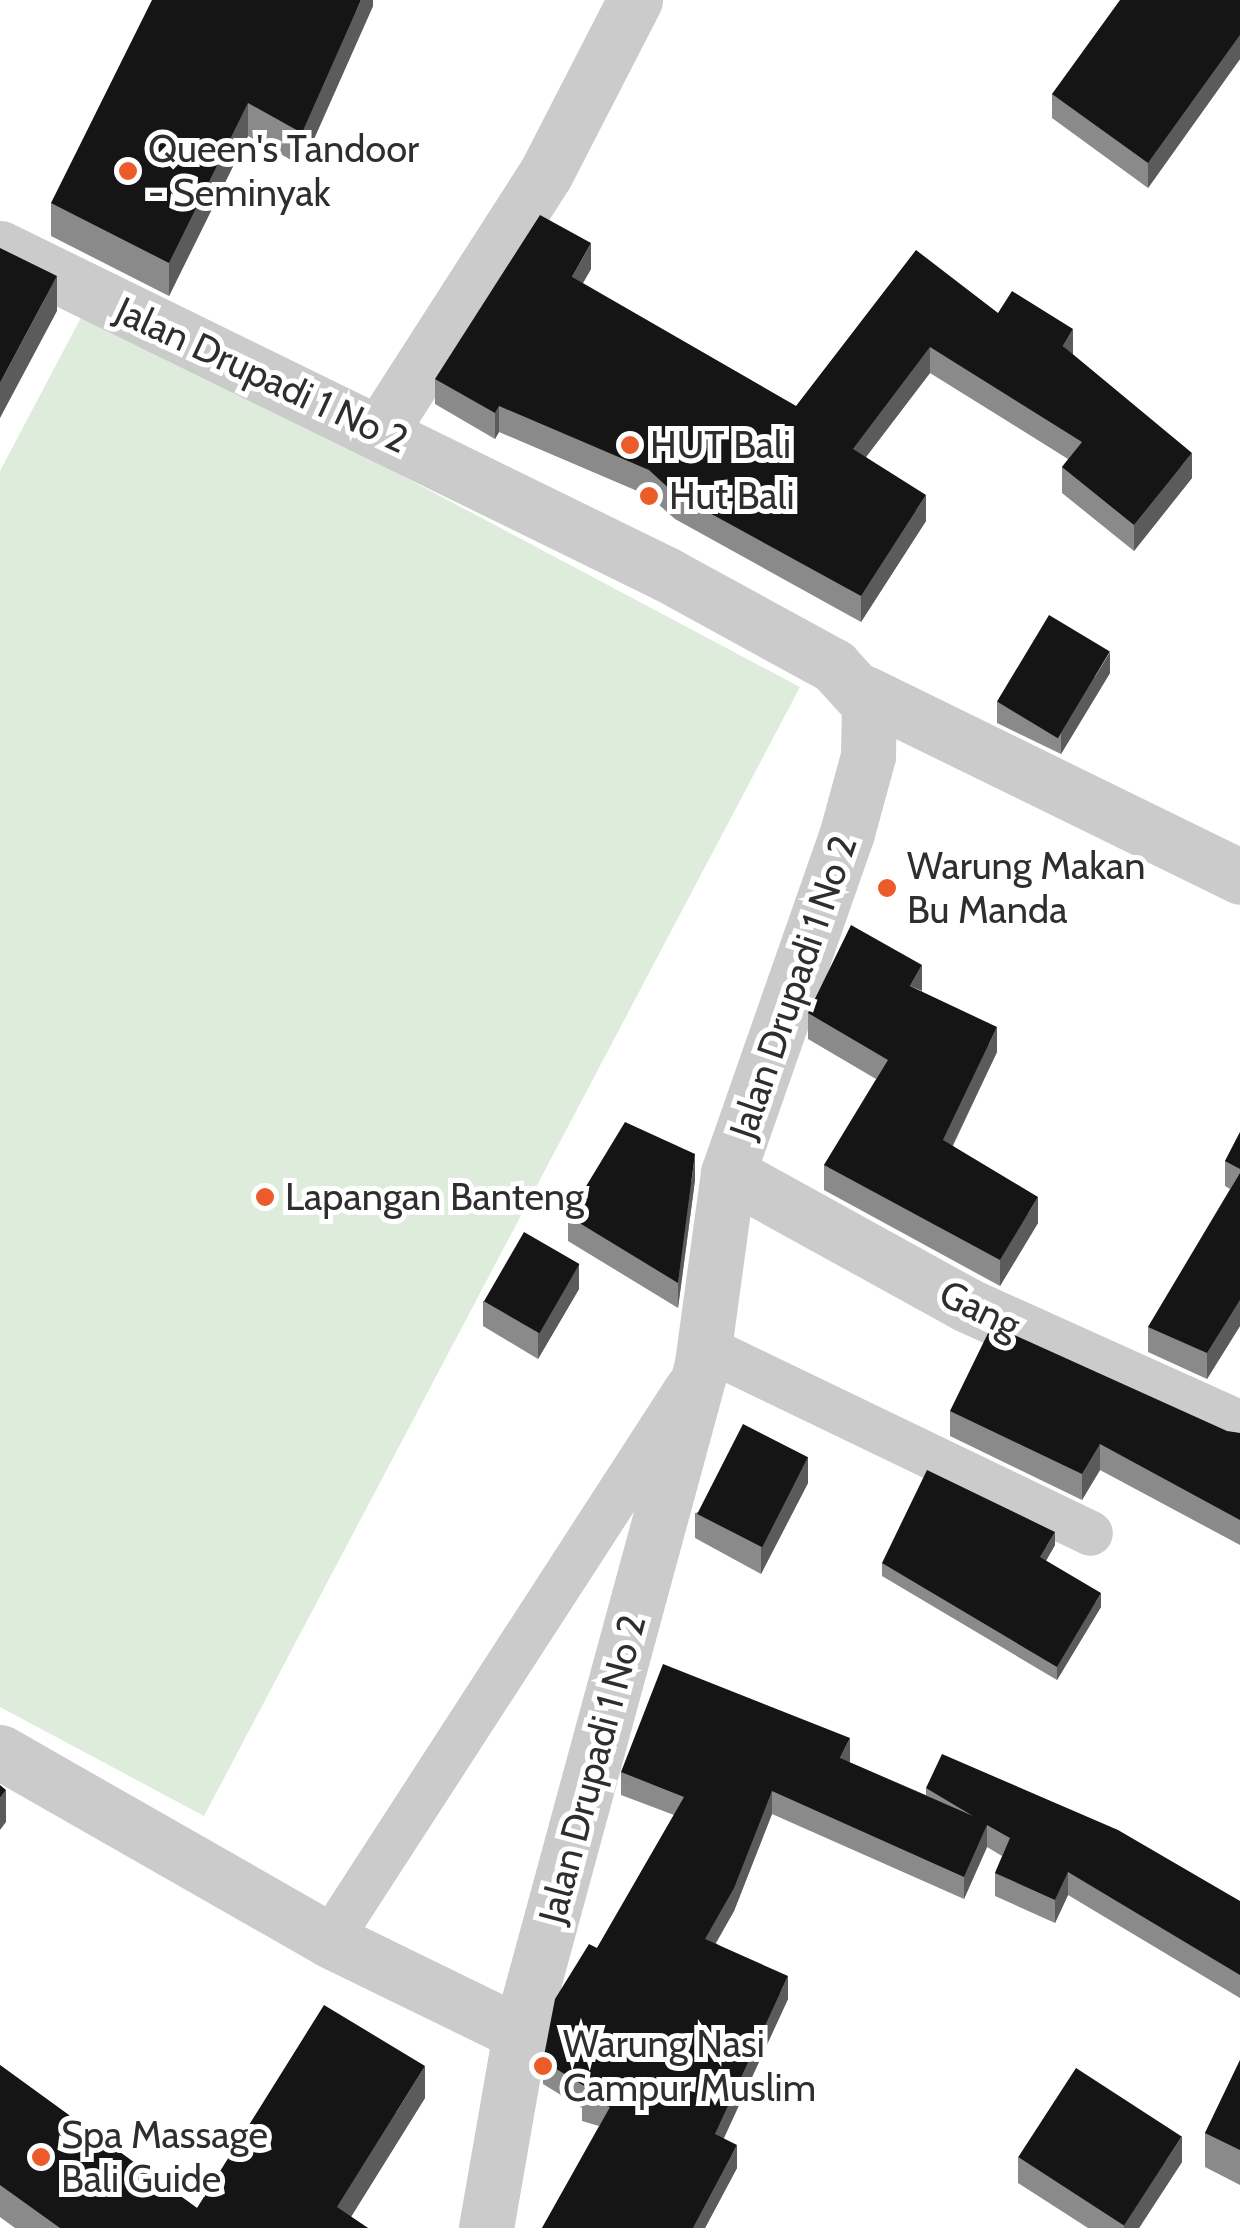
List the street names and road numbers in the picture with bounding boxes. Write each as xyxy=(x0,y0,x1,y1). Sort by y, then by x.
street label: Jalan Drupadi 1 No 2 xyxy=(109,287,415,463)
street label: Jalan Drupadi 1 No 2 xyxy=(720,829,866,1145)
street label: Gang xyxy=(932,1270,1028,1348)
street label: Jalan Drupadi 1 No 2 xyxy=(529,1610,655,1928)

